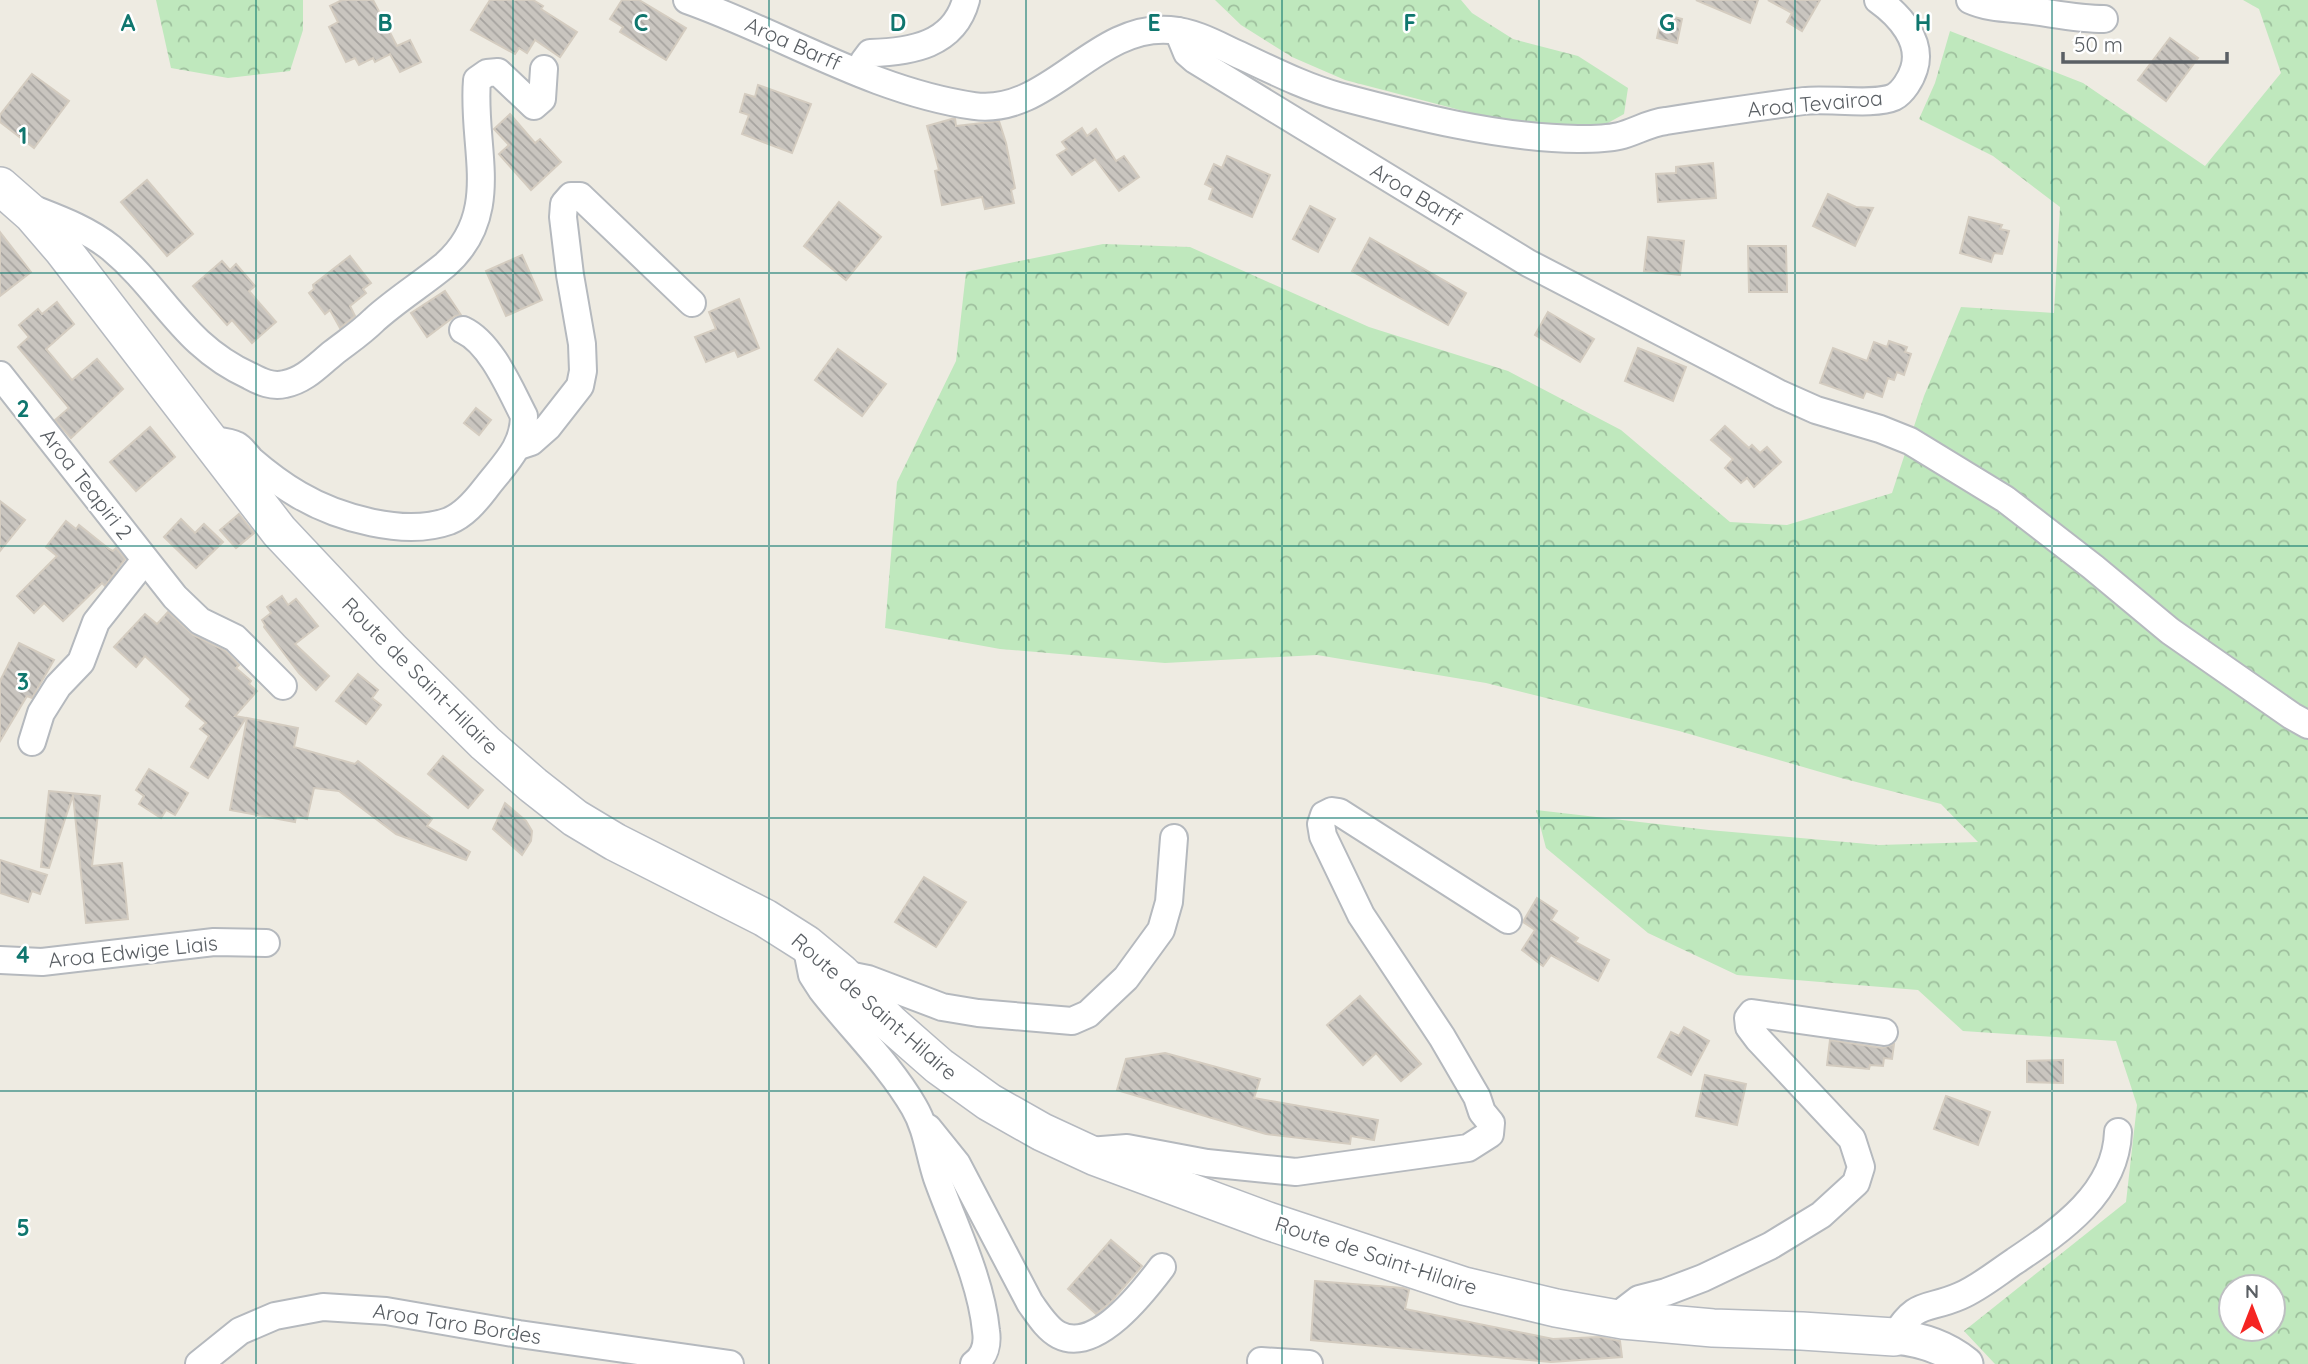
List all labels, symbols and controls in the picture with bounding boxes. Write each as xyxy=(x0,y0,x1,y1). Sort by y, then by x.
text: A xyxy=(121,8,136,37)
text: B xyxy=(377,8,393,37)
text: C xyxy=(634,8,648,37)
text: D xyxy=(890,8,906,37)
text: E xyxy=(1147,8,1161,37)
text: F xyxy=(1404,8,1416,37)
text: G xyxy=(1659,8,1675,37)
text: H xyxy=(1915,8,1931,37)
street label: Aroa Barff xyxy=(742,10,845,76)
scale bar xyxy=(2063,21,2228,65)
text: 50 m xyxy=(2074,31,2123,57)
street label: Aroa Tevairoa xyxy=(1746,84,1884,122)
text: 1 xyxy=(19,121,27,150)
street label: Aroa Barff xyxy=(1366,157,1467,232)
text: 2 xyxy=(16,394,30,423)
street label: Aroa Teapiri 2 xyxy=(35,422,138,544)
street label: Route de Saint-Hilaire xyxy=(337,591,505,759)
text: 3 xyxy=(17,667,29,696)
street label: Route de Saint-Hilaire xyxy=(786,927,963,1085)
street label: Aroa Edwige Liais xyxy=(47,929,219,973)
text: 4 xyxy=(16,940,30,969)
street label: Route de Saint-Hilaire xyxy=(1272,1210,1481,1300)
text: 5 xyxy=(16,1213,30,1242)
north arrow xyxy=(2217,1273,2287,1343)
text: N xyxy=(2245,1279,2259,1303)
street label: Aroa Taro Bordes xyxy=(371,1297,543,1349)

